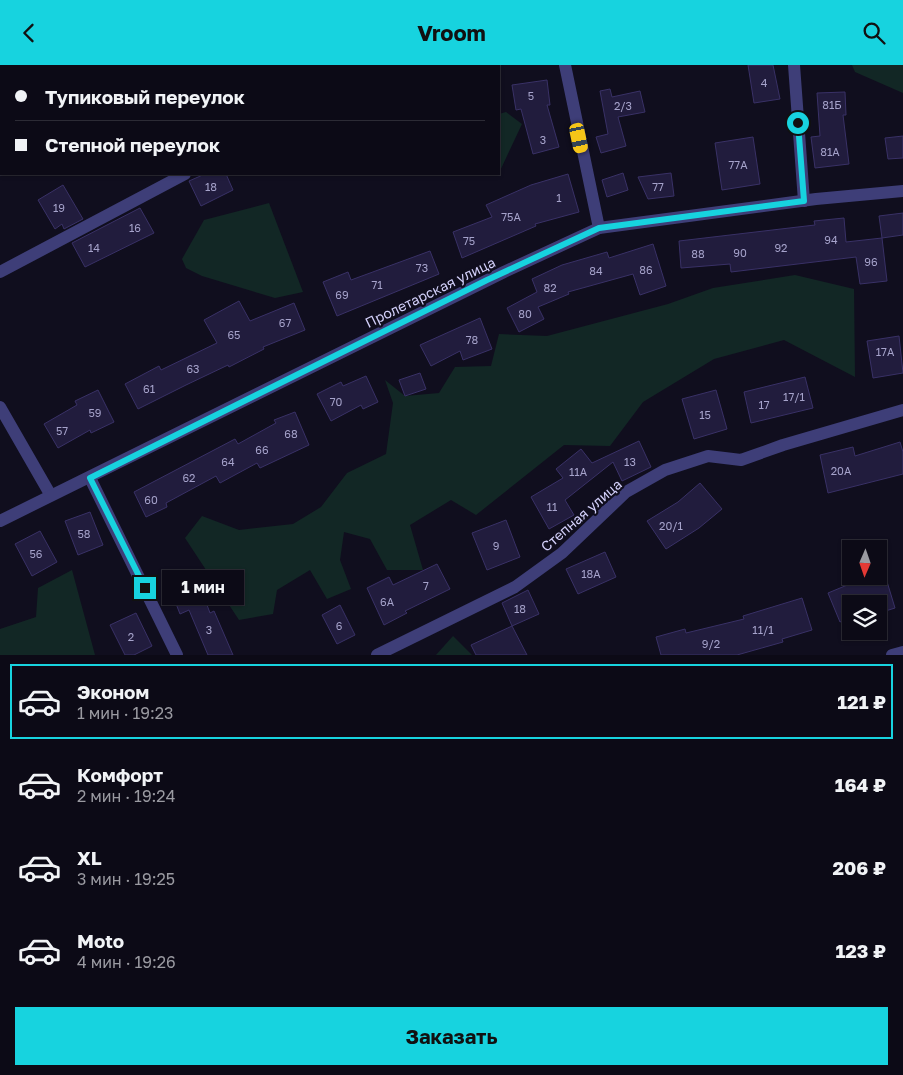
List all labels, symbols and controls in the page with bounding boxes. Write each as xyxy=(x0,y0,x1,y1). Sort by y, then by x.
icon: back xyxy=(15,19,43,47)
text: Vroom xyxy=(417,19,486,46)
icon: search xyxy=(860,19,888,47)
house number: 4 xyxy=(761,76,768,89)
text: Тупиковый переулок xyxy=(45,85,245,108)
house number: 5 xyxy=(528,89,534,102)
house number: 81Б xyxy=(822,98,842,111)
house number: 2/3 xyxy=(614,99,632,112)
route start xyxy=(787,112,809,134)
car xyxy=(568,122,589,154)
text: Степной переулок xyxy=(45,133,220,156)
house number: 3 xyxy=(540,133,546,146)
house number: 81А xyxy=(820,145,840,158)
house number: 77А xyxy=(728,158,748,171)
house number: 18 xyxy=(205,180,217,193)
house number: 77 xyxy=(652,180,664,193)
house number: 1 xyxy=(556,191,562,204)
house number: 19 xyxy=(53,201,65,214)
house number: 75А xyxy=(501,210,521,223)
house number: 16 xyxy=(129,221,141,234)
house number: 94 xyxy=(824,233,838,246)
house number: 75 xyxy=(463,234,475,247)
house number: 14 xyxy=(88,241,100,254)
house number: 92 xyxy=(774,241,788,254)
house number: 90 xyxy=(733,246,747,259)
house number: 88 xyxy=(691,247,705,260)
street label: Пролетарская улица xyxy=(362,253,498,331)
house number: 96 xyxy=(864,255,878,268)
house number: 73 xyxy=(416,261,428,274)
house number: 86 xyxy=(639,263,653,276)
house number: 84 xyxy=(589,264,603,277)
house number: 71 xyxy=(371,278,383,291)
house number: 82 xyxy=(543,281,557,294)
house number: 69 xyxy=(335,288,349,301)
house number: 80 xyxy=(518,307,532,320)
house number: 67 xyxy=(279,316,291,329)
house number: 65 xyxy=(227,328,241,341)
house number: 78 xyxy=(466,333,479,346)
house number: 17А xyxy=(876,345,895,358)
house number: 63 xyxy=(186,362,200,375)
house number: 61 xyxy=(143,382,155,395)
house number: 17/1 xyxy=(783,390,805,403)
house number: 70 xyxy=(330,395,343,408)
house number: 17 xyxy=(758,398,770,411)
house number: 59 xyxy=(88,406,102,419)
house number: 15 xyxy=(699,408,711,421)
house number: 57 xyxy=(56,424,68,437)
house number: 68 xyxy=(284,427,298,440)
house number: 66 xyxy=(255,443,269,456)
house number: 64 xyxy=(221,455,235,468)
house number: 13 xyxy=(624,455,636,468)
house number: 20А xyxy=(831,464,852,477)
house number: 11А xyxy=(569,465,588,478)
house number: 62 xyxy=(182,471,196,484)
street label: Степная улица xyxy=(537,475,625,555)
house number: 60 xyxy=(144,493,158,506)
house number: 11 xyxy=(547,500,557,513)
house number: 20/1 xyxy=(659,519,683,532)
house number: 58 xyxy=(77,527,91,540)
house number: 9 xyxy=(493,539,499,552)
north arrow xyxy=(842,540,888,585)
map controls xyxy=(842,540,887,640)
house number: 56 xyxy=(29,547,43,560)
house number: 18А xyxy=(581,567,601,580)
callout: 1 мин xyxy=(162,571,245,605)
route end xyxy=(134,577,156,599)
text: 1 мин xyxy=(181,577,225,597)
house number: 7 xyxy=(423,579,429,592)
house number: 6А xyxy=(380,595,395,608)
button: layers xyxy=(842,595,887,640)
house number: 18 xyxy=(514,602,526,615)
house number: 6 xyxy=(336,619,343,632)
house number: 3 xyxy=(206,623,212,636)
house number: 11/1 xyxy=(752,623,774,636)
house number: 2 xyxy=(128,630,134,643)
house number: 9/2 xyxy=(702,637,720,650)
icon: car xyxy=(17,679,62,724)
text: Эконом xyxy=(77,680,149,703)
text: 121 ₽ xyxy=(837,690,886,713)
text: 1 мин · 19:23 xyxy=(77,703,173,723)
icon: car xyxy=(17,762,62,807)
text: Комфорт xyxy=(77,763,163,786)
text: 164 ₽ xyxy=(835,773,886,796)
text: 2 мин · 19:24 xyxy=(77,786,175,806)
icon: car xyxy=(17,845,62,890)
text: XL xyxy=(77,846,102,869)
text: 206 ₽ xyxy=(832,856,886,879)
text: 3 мин · 19:25 xyxy=(77,869,175,889)
icon: car xyxy=(17,928,62,973)
text: Moto xyxy=(77,929,124,952)
text: 123 ₽ xyxy=(835,939,886,962)
text: 4 мин · 19:26 xyxy=(77,952,176,972)
button: Заказать xyxy=(15,1007,888,1065)

